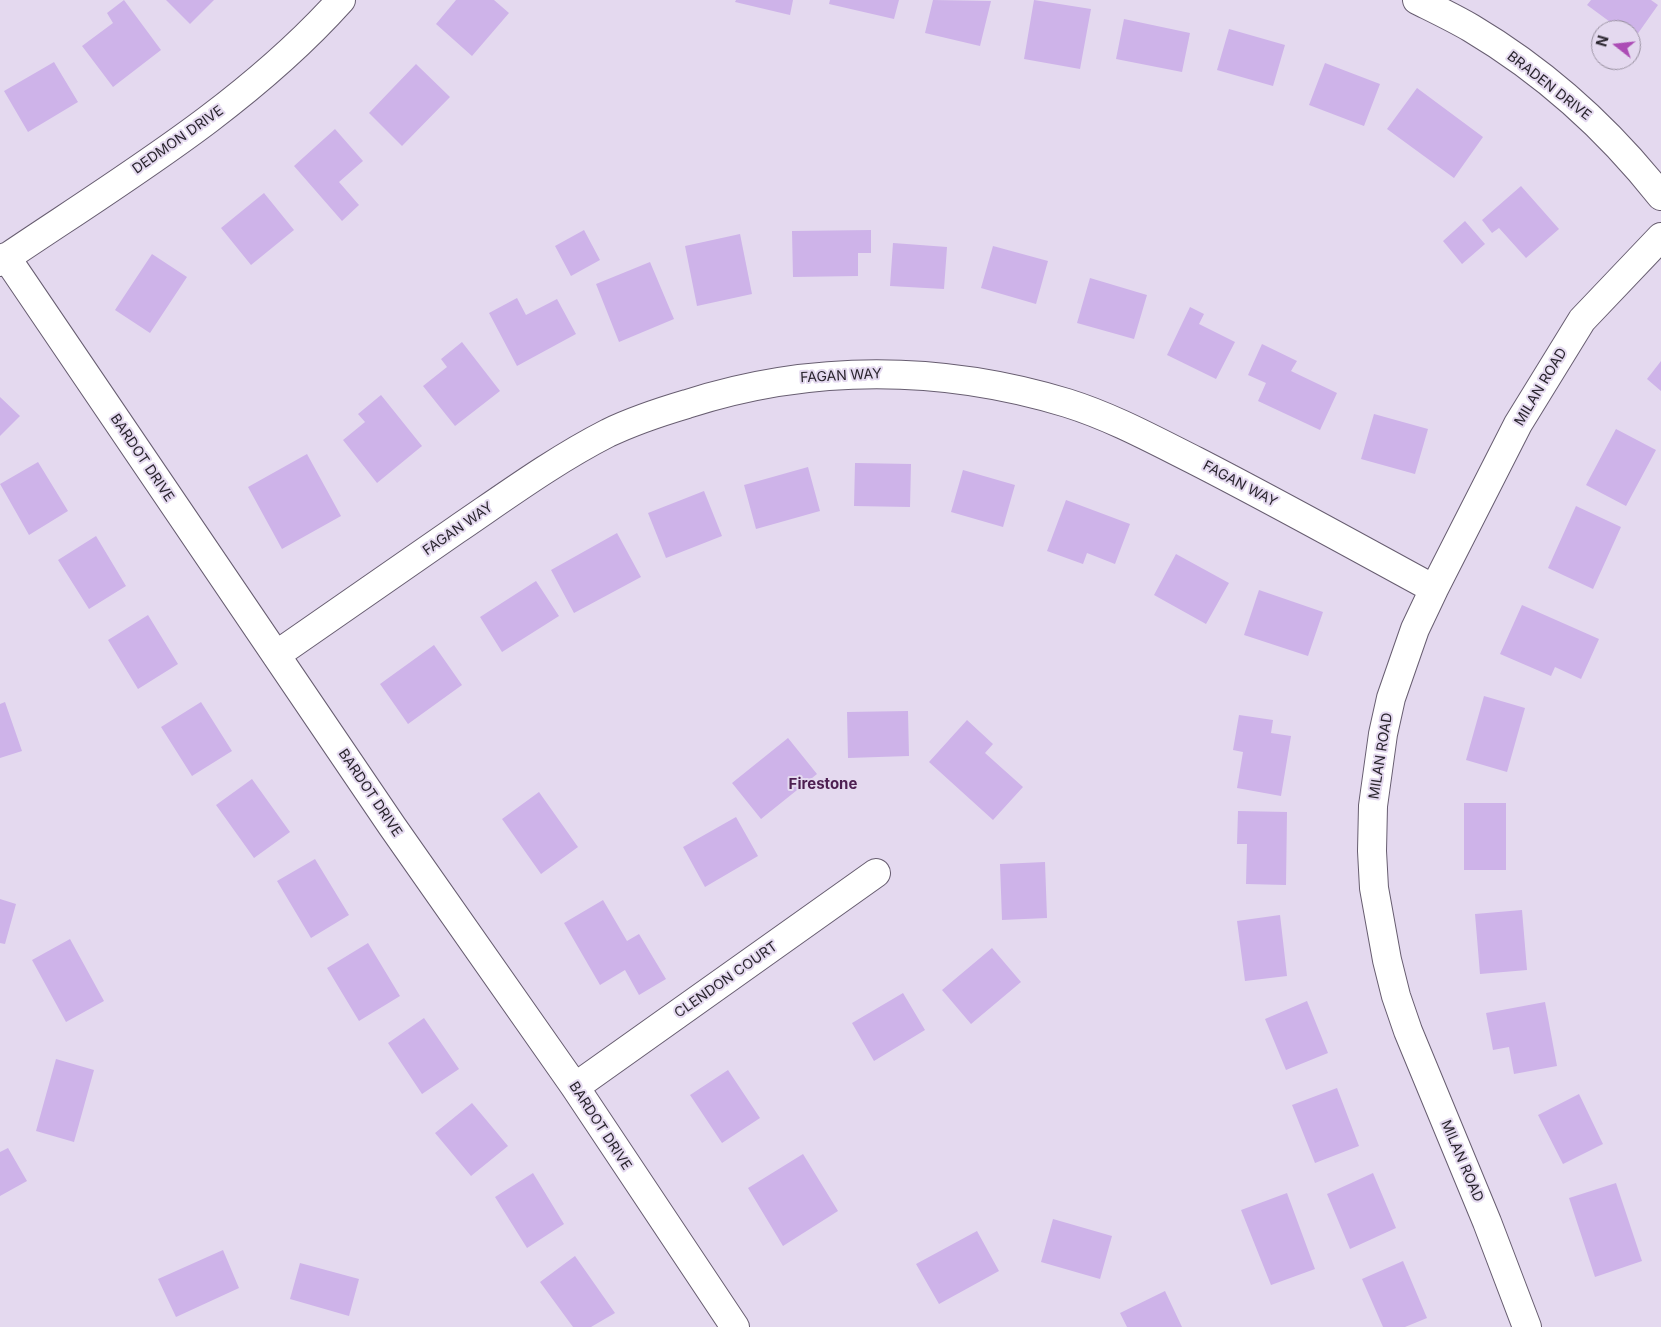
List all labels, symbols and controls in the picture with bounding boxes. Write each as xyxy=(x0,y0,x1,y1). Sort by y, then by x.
north arrow xyxy=(1591,20,1641,70)
text: N xyxy=(1592,34,1612,48)
street label: BRADEN DRIVE xyxy=(1504,48,1594,124)
street label: DEDMON DRIVE xyxy=(129,102,227,178)
street label: MILAN ROAD xyxy=(1511,345,1571,429)
street label: FAGAN WAY xyxy=(800,365,882,387)
street label: BARDOT DRIVE xyxy=(106,411,178,505)
street label: FAGAN WAY xyxy=(1200,457,1280,511)
street label: FAGAN WAY xyxy=(420,499,496,559)
street label: MILAN ROAD xyxy=(1366,711,1396,801)
street label: BARDOT DRIVE xyxy=(334,746,406,840)
district label: Firestone xyxy=(789,775,857,793)
street label: CLENDON COURT xyxy=(671,938,781,1022)
street label: BARDOT DRIVE xyxy=(565,1079,635,1173)
street label: MILAN ROAD xyxy=(1437,1117,1487,1205)

